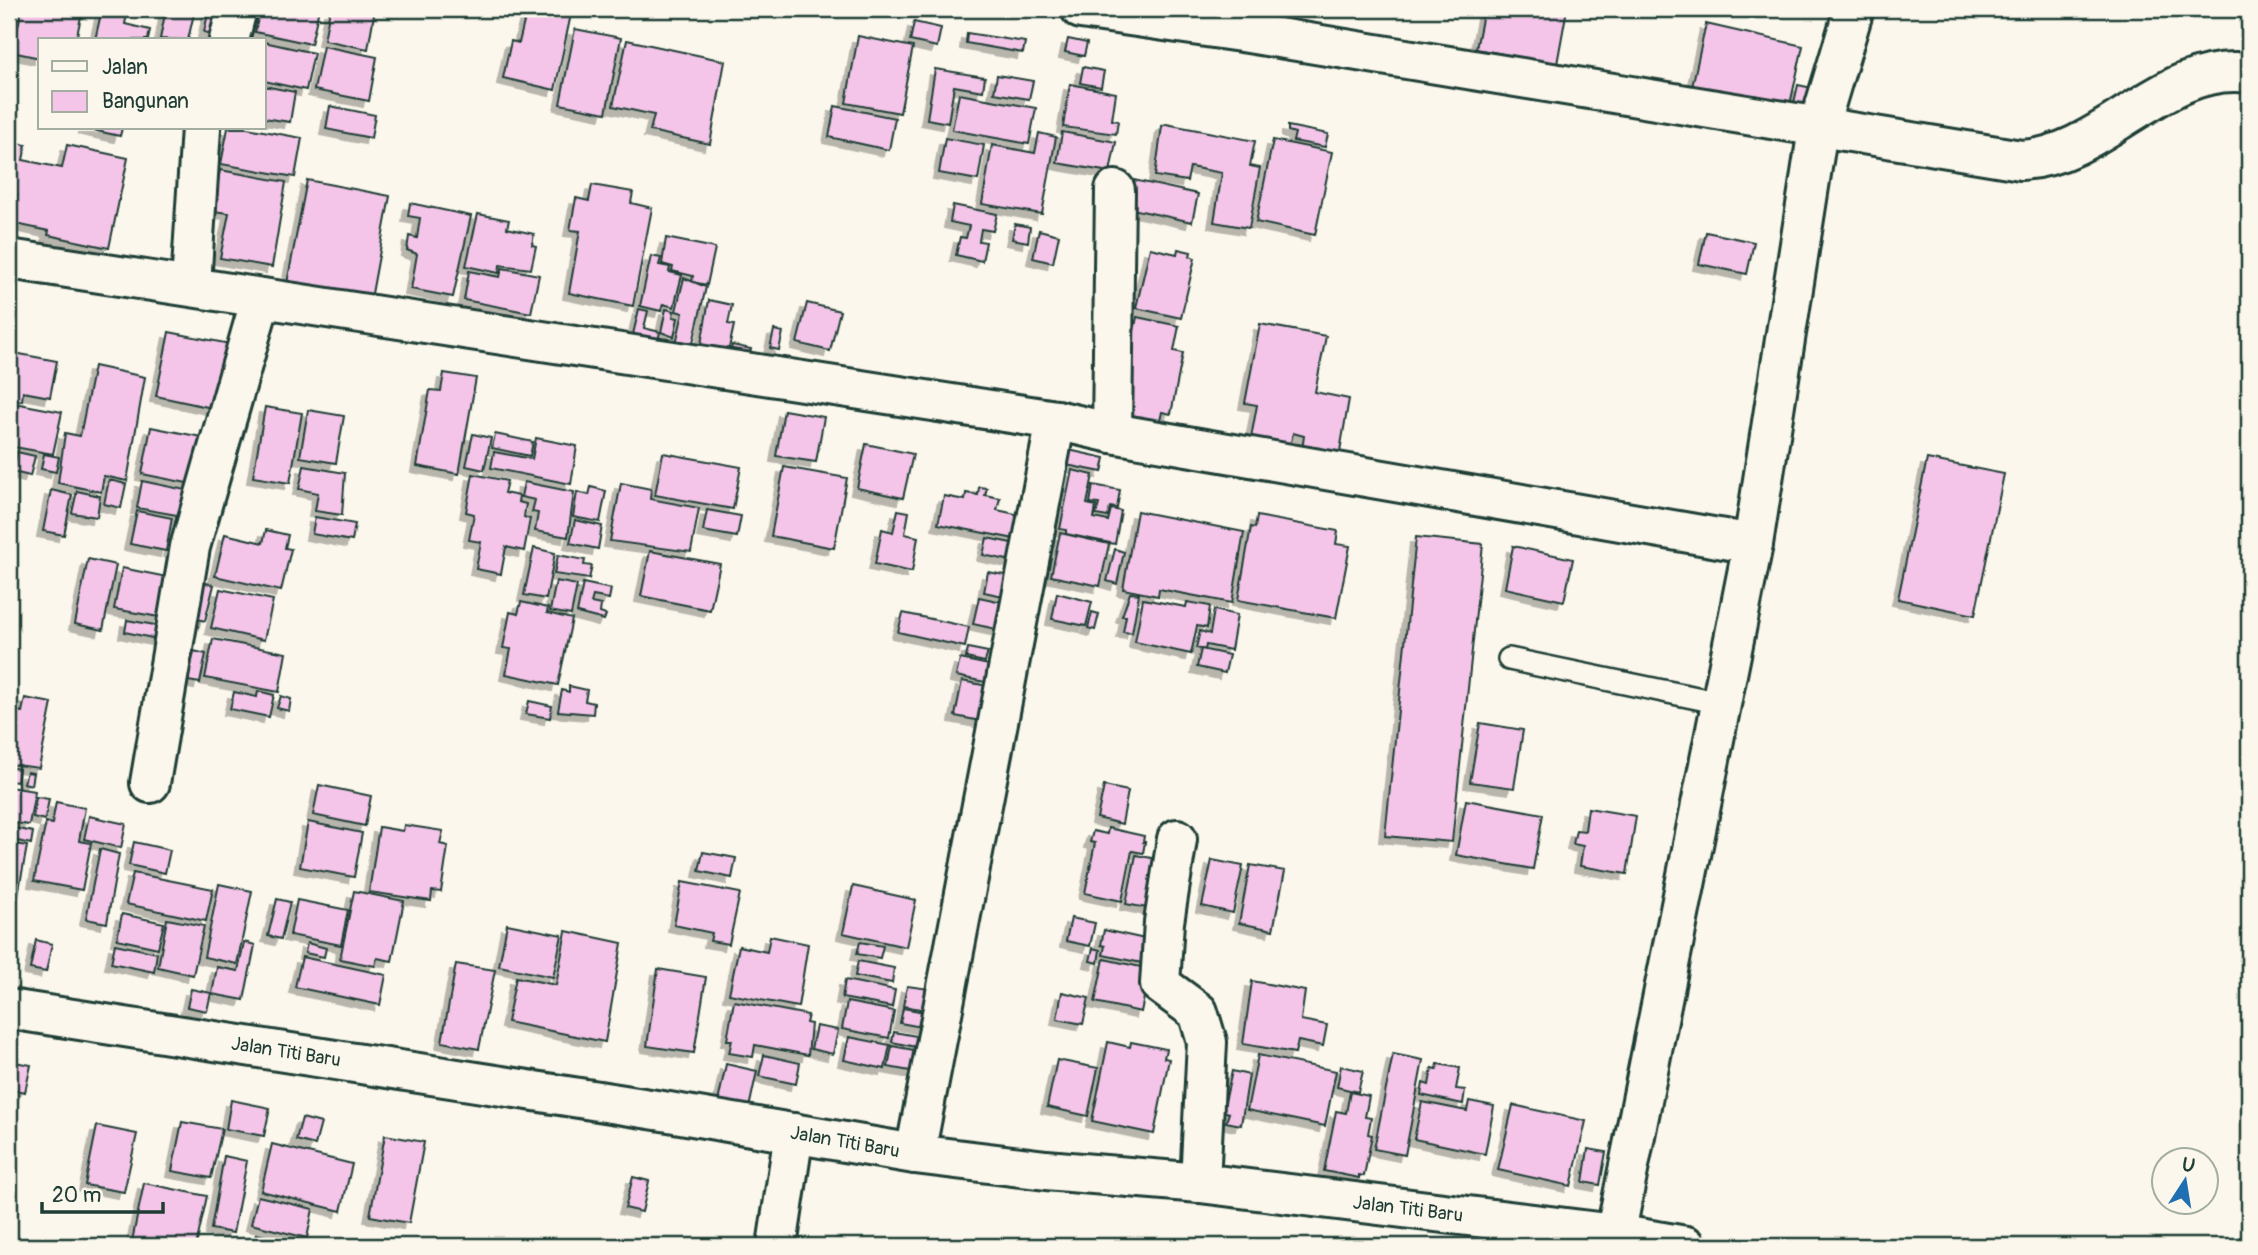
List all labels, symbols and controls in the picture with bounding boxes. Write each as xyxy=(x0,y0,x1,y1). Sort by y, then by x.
legend xyxy=(38,38,266,130)
text: Jalan xyxy=(102,54,148,81)
text: Bangunan xyxy=(102,88,189,115)
street label: Jalan Titi Baru xyxy=(229,1031,343,1073)
street label: Jalan Titi Baru xyxy=(788,1121,902,1163)
north arrow xyxy=(2150,1146,2220,1216)
text: U xyxy=(2180,1152,2197,1178)
scale bar xyxy=(42,1171,163,1215)
text: 20 m xyxy=(52,1182,101,1209)
street label: Jalan Titi Baru xyxy=(1352,1190,1464,1228)

